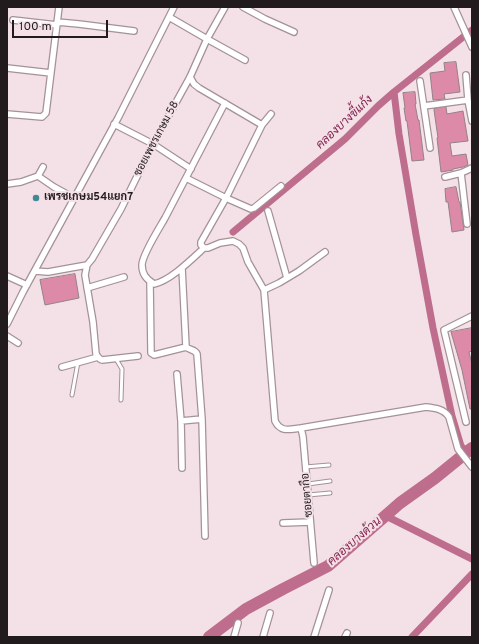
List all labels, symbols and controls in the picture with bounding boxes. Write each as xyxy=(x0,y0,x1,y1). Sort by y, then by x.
scale bar xyxy=(14,12,110,38)
text: 100 m xyxy=(19,19,52,35)
water label: คลองบางขี้แก้ง xyxy=(314,93,376,153)
street label: ซอยเพชรเกษม 58 xyxy=(132,99,182,179)
place label: เพรชเกษม54แยก7 xyxy=(44,191,133,205)
marker: เพรชเกษม54แยก7 xyxy=(31,193,41,203)
street label: ซอยตากือ xyxy=(299,472,317,518)
water label: คลองบางด้วน xyxy=(325,515,385,569)

